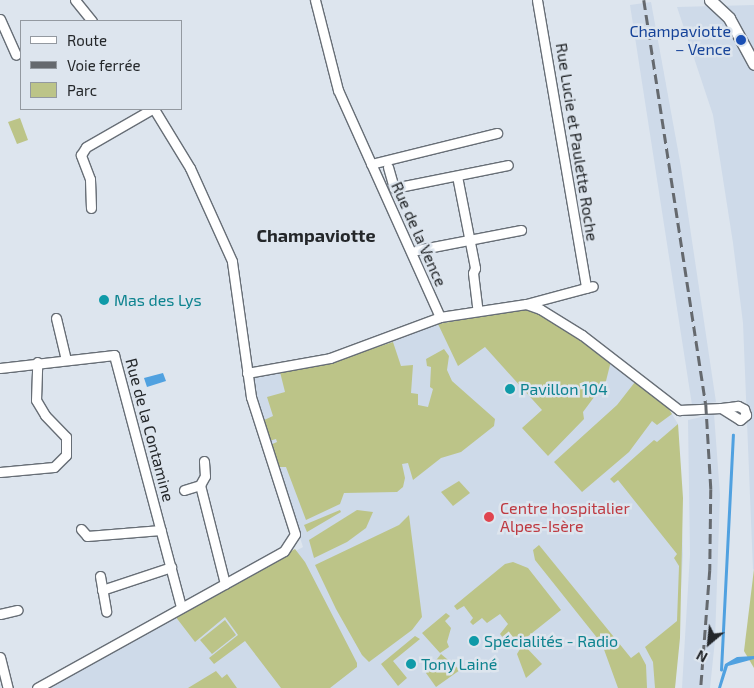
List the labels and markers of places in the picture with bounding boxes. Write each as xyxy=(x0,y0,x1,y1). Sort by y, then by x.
place label: Champaviotte – Vence xyxy=(629,21,731,59)
marker: Champaviotte – Vence xyxy=(735,34,747,46)
place label: Mas des Lys xyxy=(114,290,202,310)
marker: Mas des Lys xyxy=(98,294,110,306)
place label: Pavillon 104 xyxy=(520,379,608,399)
marker: Pavillon 104 xyxy=(504,383,516,395)
place label: Centre hospitalier Alpes-Isère xyxy=(500,498,630,536)
marker: Centre hospitalier Alpes-Isère xyxy=(482,510,496,524)
place label: Spécialités - Radio xyxy=(484,631,618,651)
marker: Spécialités - Radio xyxy=(468,635,480,647)
place label: Tony Lainé xyxy=(421,654,498,674)
marker: Tony Lainé xyxy=(405,658,417,670)

